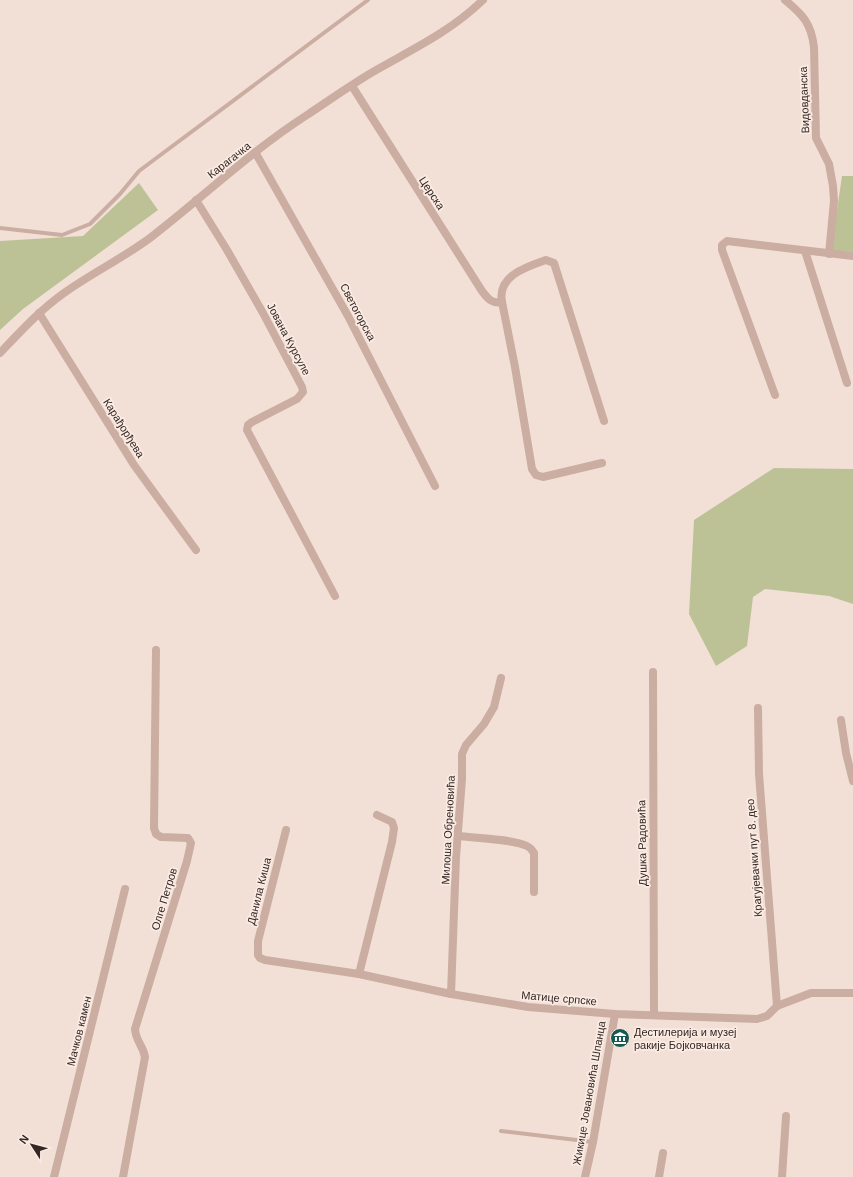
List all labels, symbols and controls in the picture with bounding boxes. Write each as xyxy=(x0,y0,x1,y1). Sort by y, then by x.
street label: Видовданска xyxy=(797,65,811,134)
street label: Карагачка xyxy=(205,139,254,181)
street label: Церска xyxy=(417,174,448,213)
street label: Светогорска xyxy=(338,281,379,343)
street label: Јована Курсуле xyxy=(265,301,313,377)
street label: Карађорђева xyxy=(101,396,147,460)
street label: Милоша Обреновића xyxy=(439,774,457,885)
street label: Крагујевачки пут 8. део xyxy=(744,798,764,918)
street label: Душка Радовића xyxy=(635,799,649,886)
street label: Данила Киша xyxy=(245,855,273,926)
street label: Олге Петров xyxy=(149,866,179,932)
street label: Матице српске xyxy=(521,989,597,1007)
street label: Мачков камен xyxy=(64,995,94,1067)
street label: Жикице Јовановића Шпанца xyxy=(570,1019,608,1166)
place label: Дестилерија и музеј ракије Бојковчанка xyxy=(634,1026,737,1051)
museum icon: Дестилерија и музеј ракије Бојковчанка xyxy=(609,1027,631,1049)
north arrow xyxy=(12,1125,52,1165)
text: N xyxy=(17,1132,31,1146)

